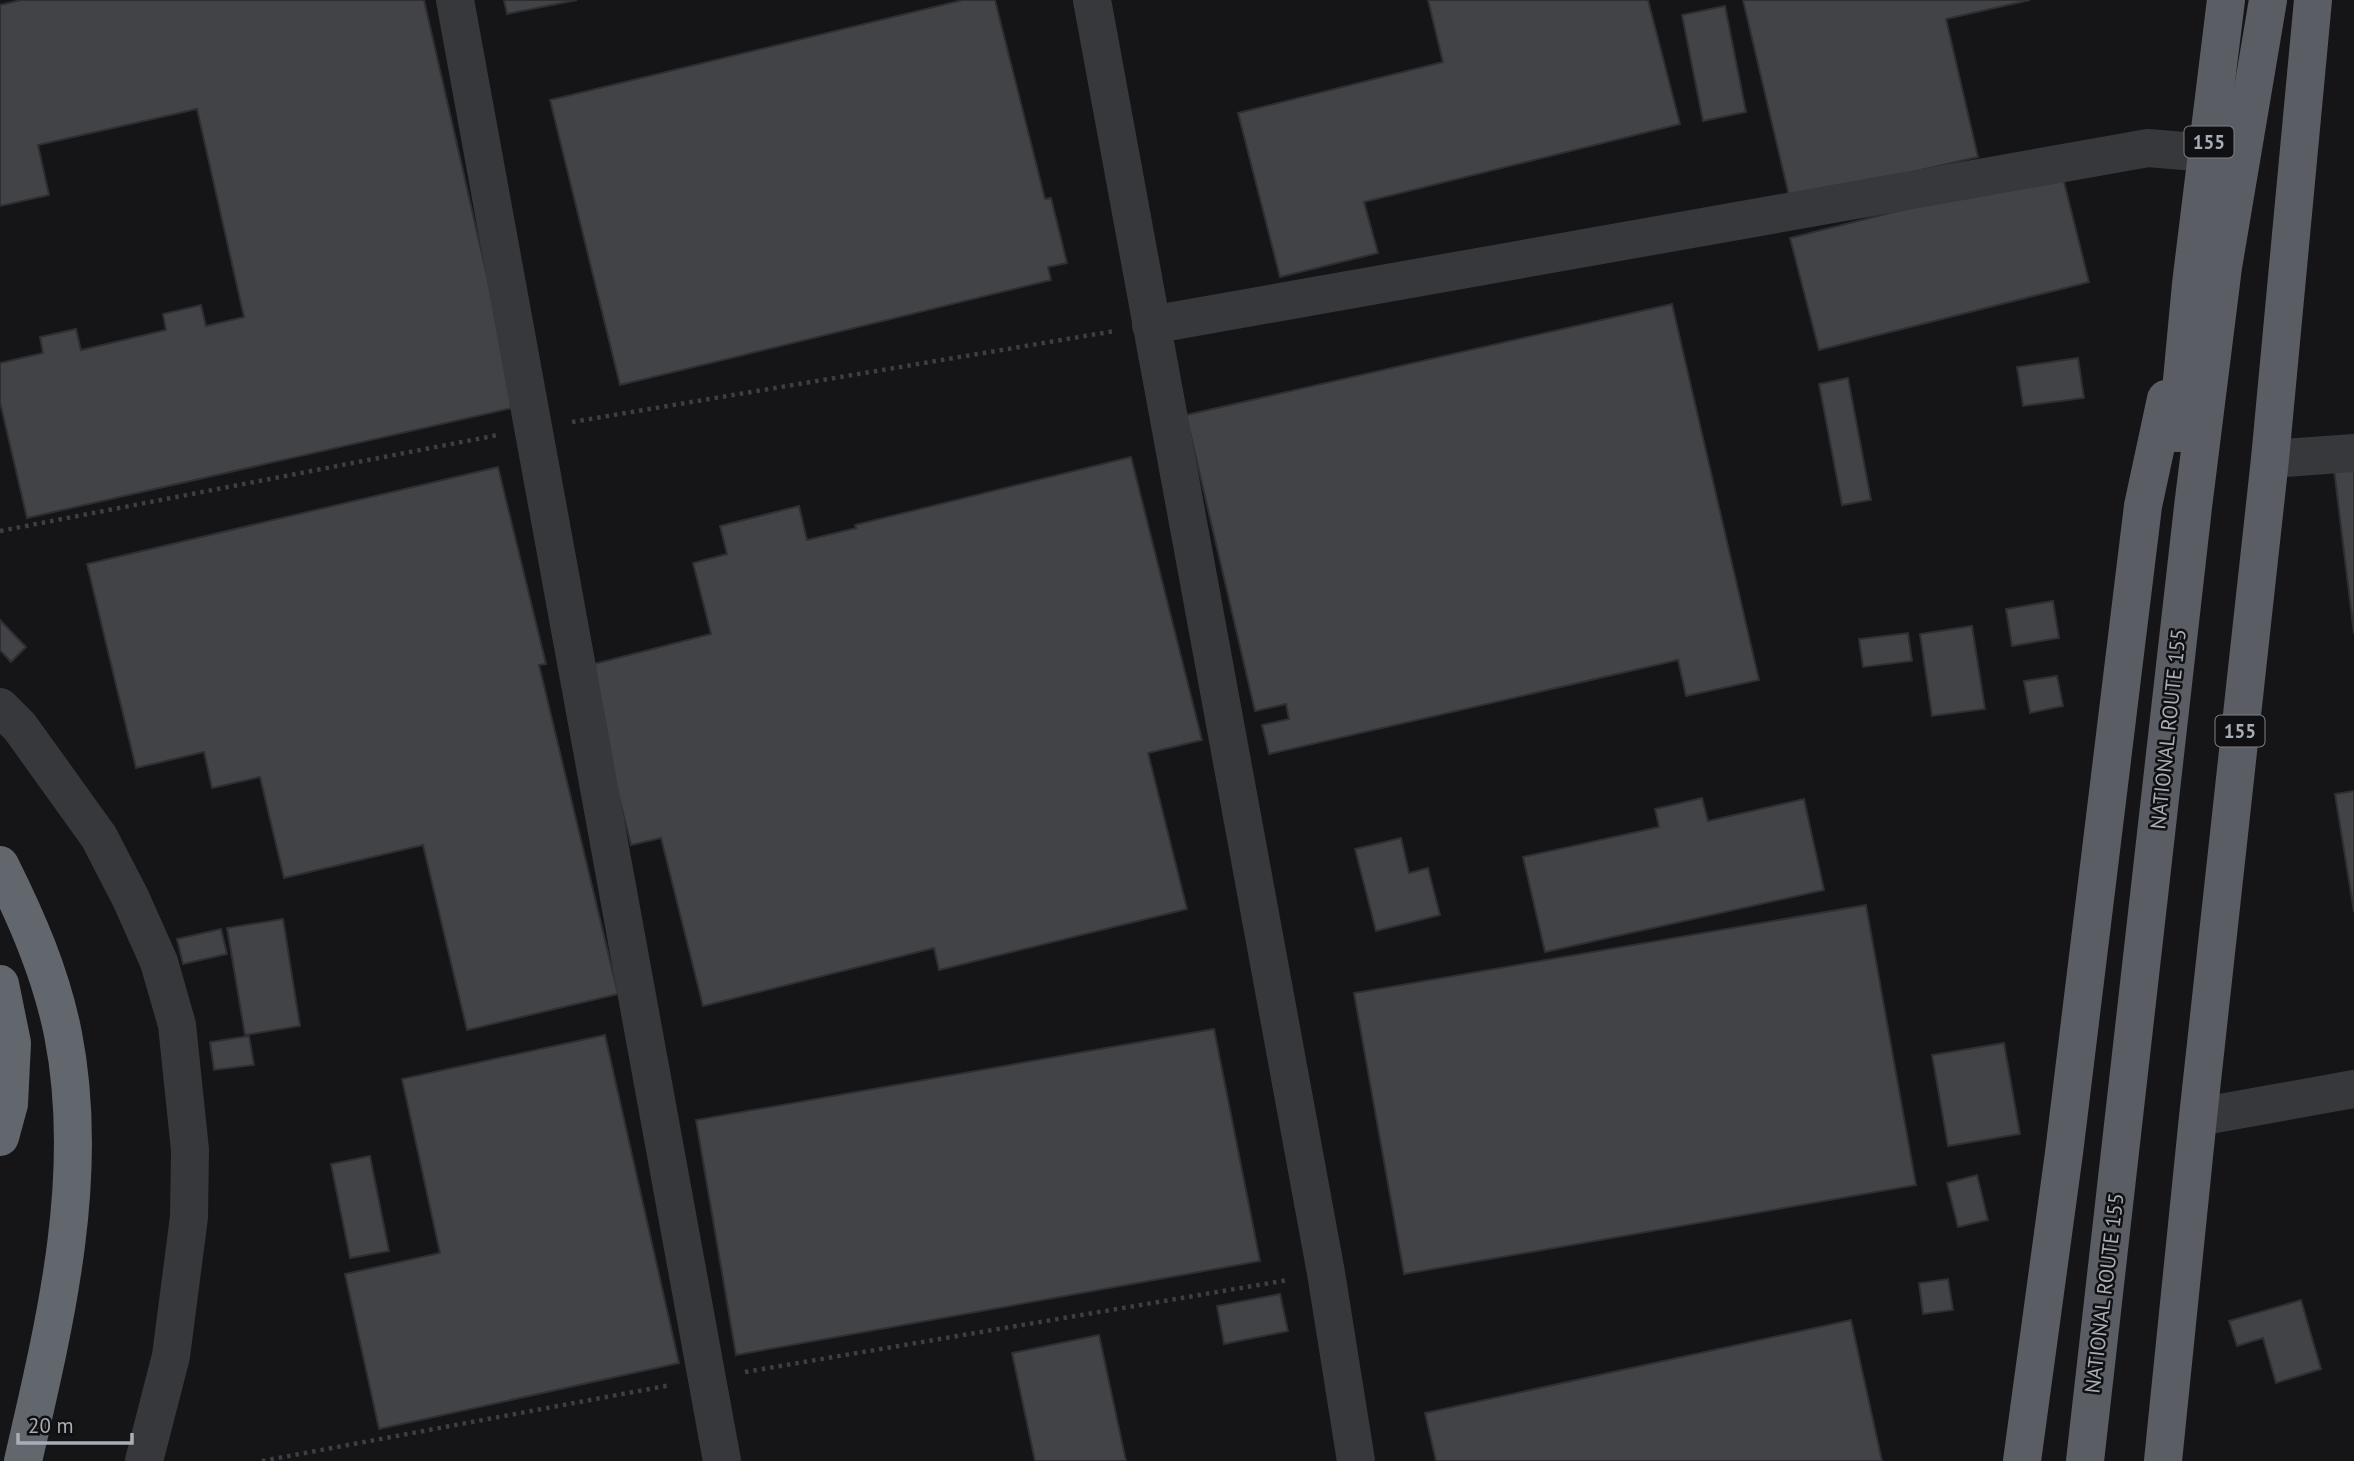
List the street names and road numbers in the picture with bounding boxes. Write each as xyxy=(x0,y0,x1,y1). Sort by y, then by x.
road number: 155 xyxy=(2184,126,2234,158)
street label: NATIONAL ROUTE 155 xyxy=(2144,627,2192,831)
road number: 155 xyxy=(2216,716,2264,746)
street label: NATIONAL ROUTE 155 xyxy=(2078,1191,2130,1395)

